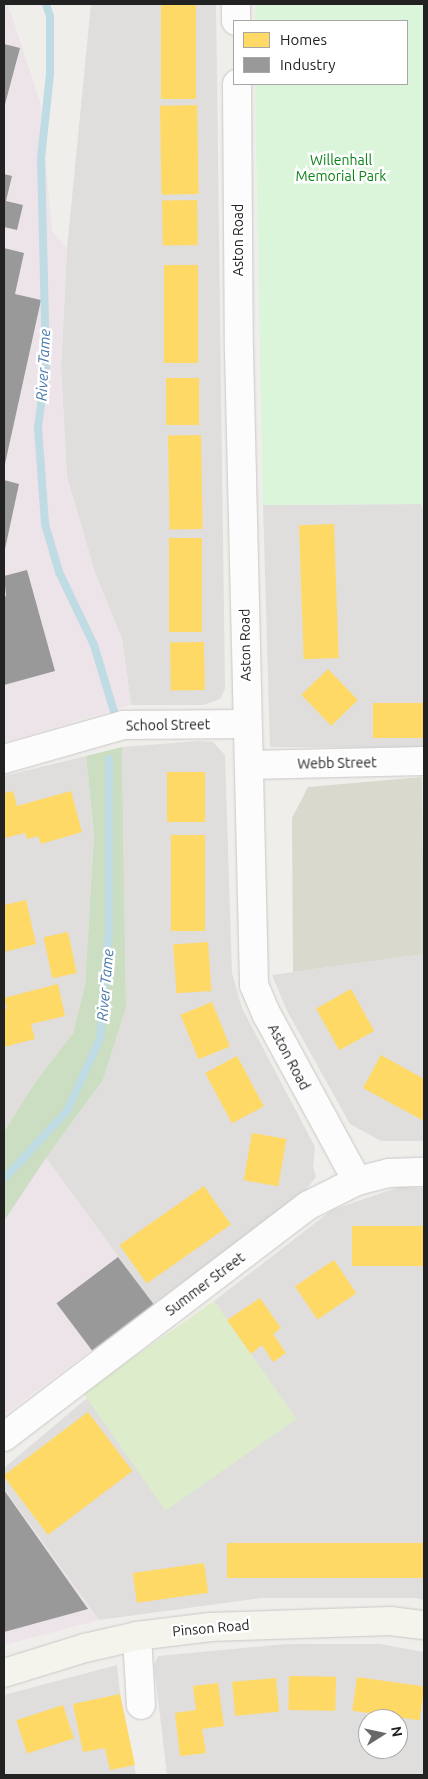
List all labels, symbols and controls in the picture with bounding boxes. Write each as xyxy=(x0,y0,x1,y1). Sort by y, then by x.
legend xyxy=(233,20,408,85)
text: Homes xyxy=(280,31,327,48)
text: Industry xyxy=(280,56,335,73)
park label: Willenhall Memorial Park xyxy=(296,152,386,184)
street label: Aston Road xyxy=(230,204,246,276)
water label: River Tame xyxy=(32,329,54,401)
street label: Aston Road xyxy=(236,609,254,681)
street label: School Street xyxy=(126,716,210,734)
street label: Webb Street xyxy=(297,754,377,772)
water label: River Tame xyxy=(93,948,117,1022)
street label: Aston Road xyxy=(265,1021,313,1093)
street label: Summer Street xyxy=(162,1249,248,1319)
street label: Pinson Road xyxy=(172,1616,250,1640)
north arrow xyxy=(358,1709,408,1759)
text: N xyxy=(388,1725,406,1738)

